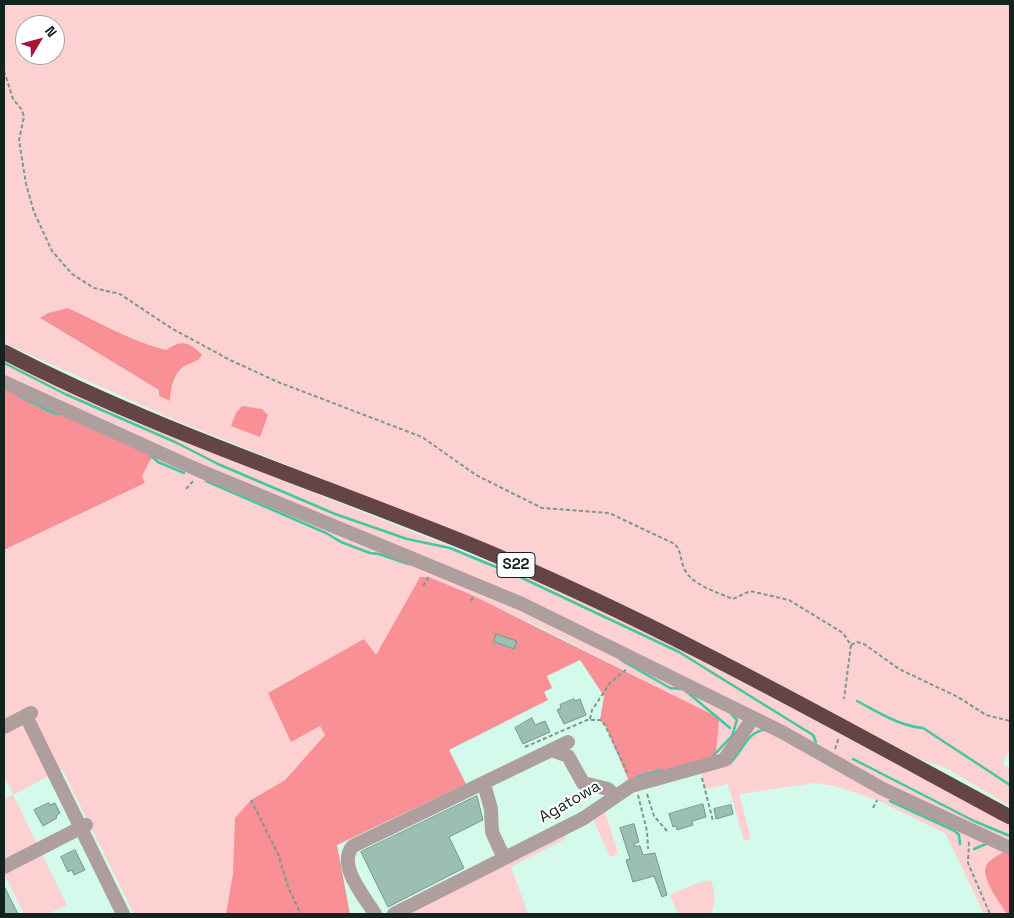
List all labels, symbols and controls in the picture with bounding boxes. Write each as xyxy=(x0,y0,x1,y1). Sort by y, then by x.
north arrow xyxy=(15,15,65,65)
text: N xyxy=(41,22,61,41)
road number: S22 xyxy=(497,552,535,578)
street label: Agatowa xyxy=(536,777,604,827)

